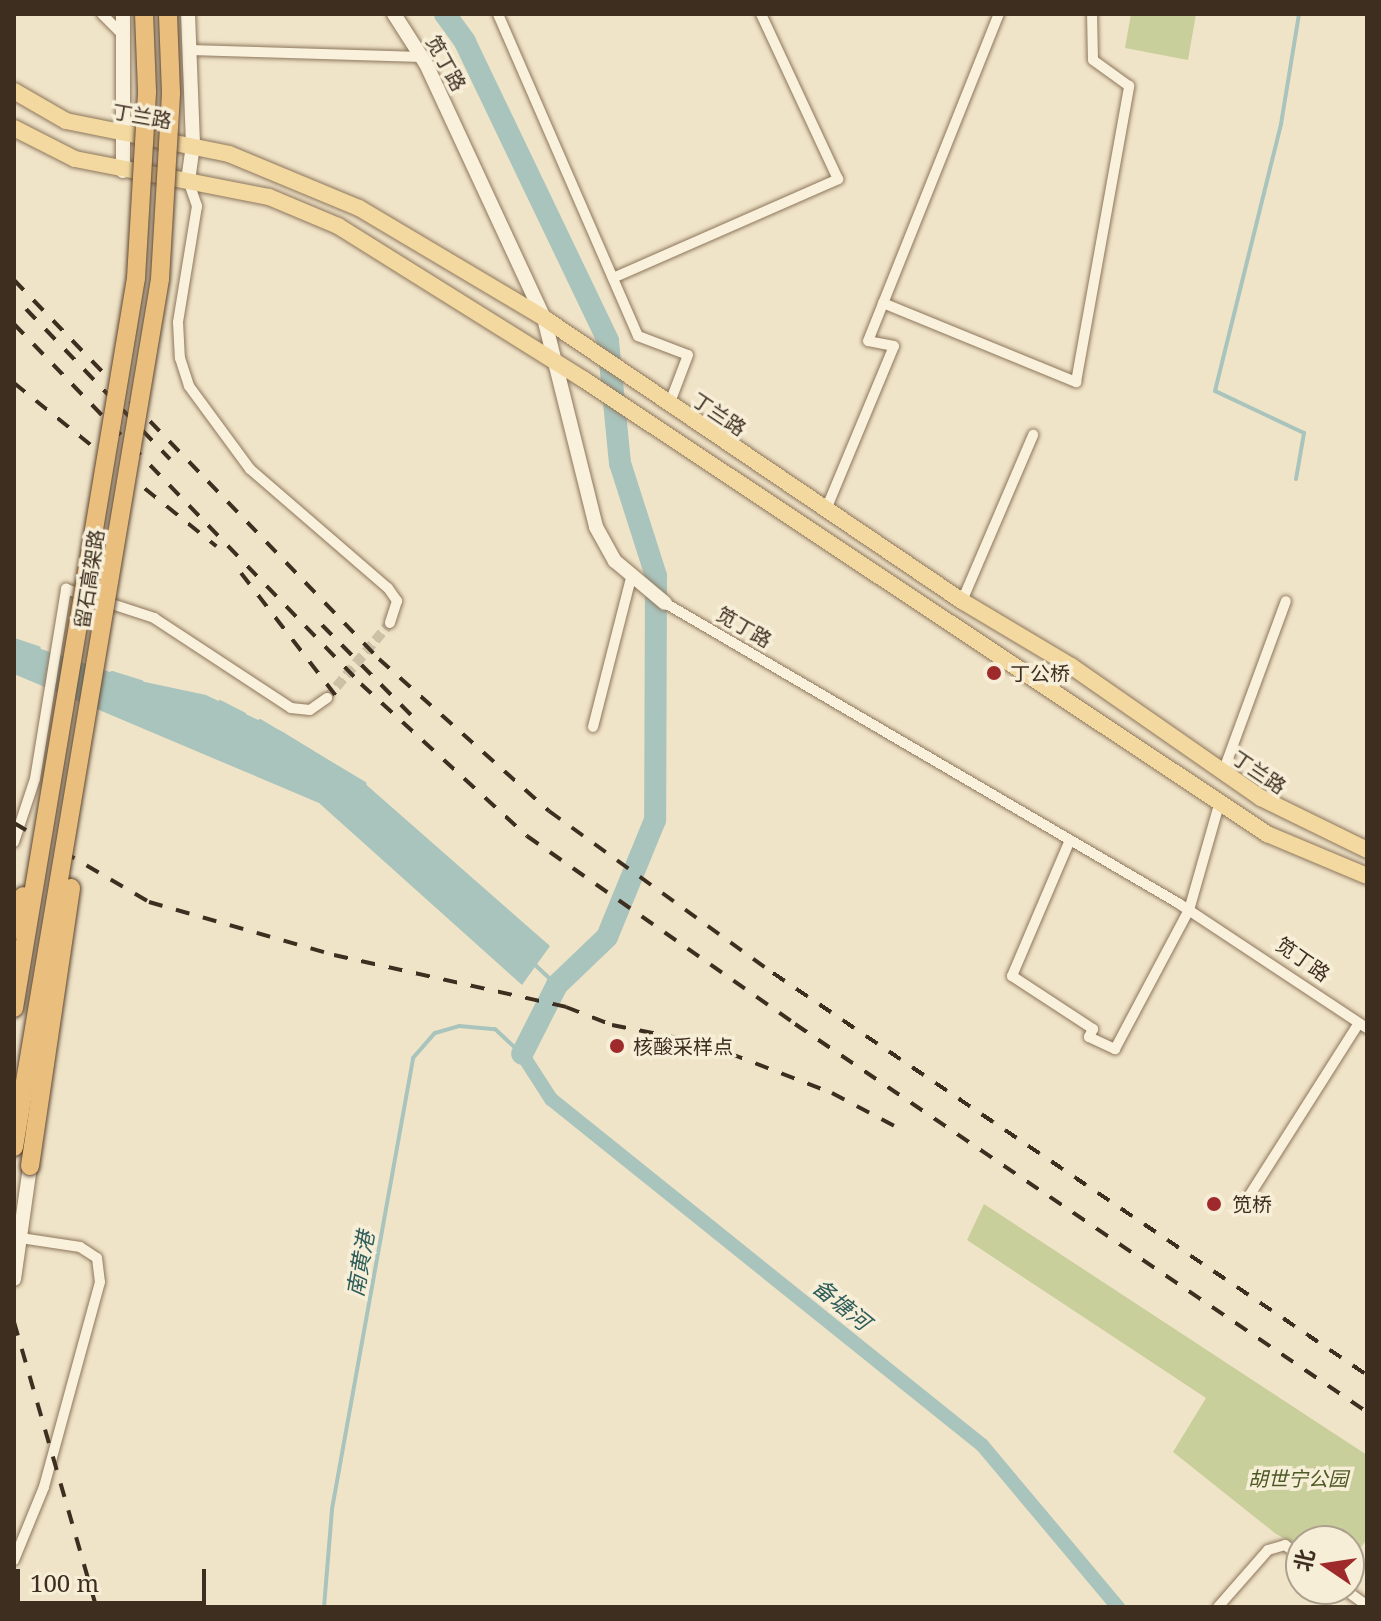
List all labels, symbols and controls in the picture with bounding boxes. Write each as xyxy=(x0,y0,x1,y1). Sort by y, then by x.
street label: 笕丁路 xyxy=(421,31,471,95)
street label: 丁兰路 xyxy=(110,99,174,133)
street label: 丁兰路 xyxy=(687,387,751,441)
street label: 留石高架路 xyxy=(69,528,109,630)
street label: 笕丁路 xyxy=(712,602,776,652)
place label: 丁公桥 xyxy=(1010,661,1070,685)
marker: 丁公桥 xyxy=(985,664,1003,682)
street label: 丁兰路 xyxy=(1227,745,1291,799)
street label: 笕丁路 xyxy=(1272,932,1334,986)
place label: 核酸采样点 xyxy=(633,1034,733,1058)
marker: 核酸采样点 xyxy=(608,1037,626,1055)
place label: 笕桥 xyxy=(1232,1192,1272,1216)
marker: 笕桥 xyxy=(1203,1193,1225,1215)
water label: 南黄港 xyxy=(341,1229,379,1299)
water label: 备塘河 xyxy=(808,1273,876,1335)
park label: 胡世宁公园 xyxy=(1248,1466,1348,1490)
north arrow xyxy=(1285,1525,1365,1605)
text: 北 xyxy=(1286,1546,1321,1574)
scale bar xyxy=(20,1553,210,1603)
text: 100 m xyxy=(30,1566,99,1599)

